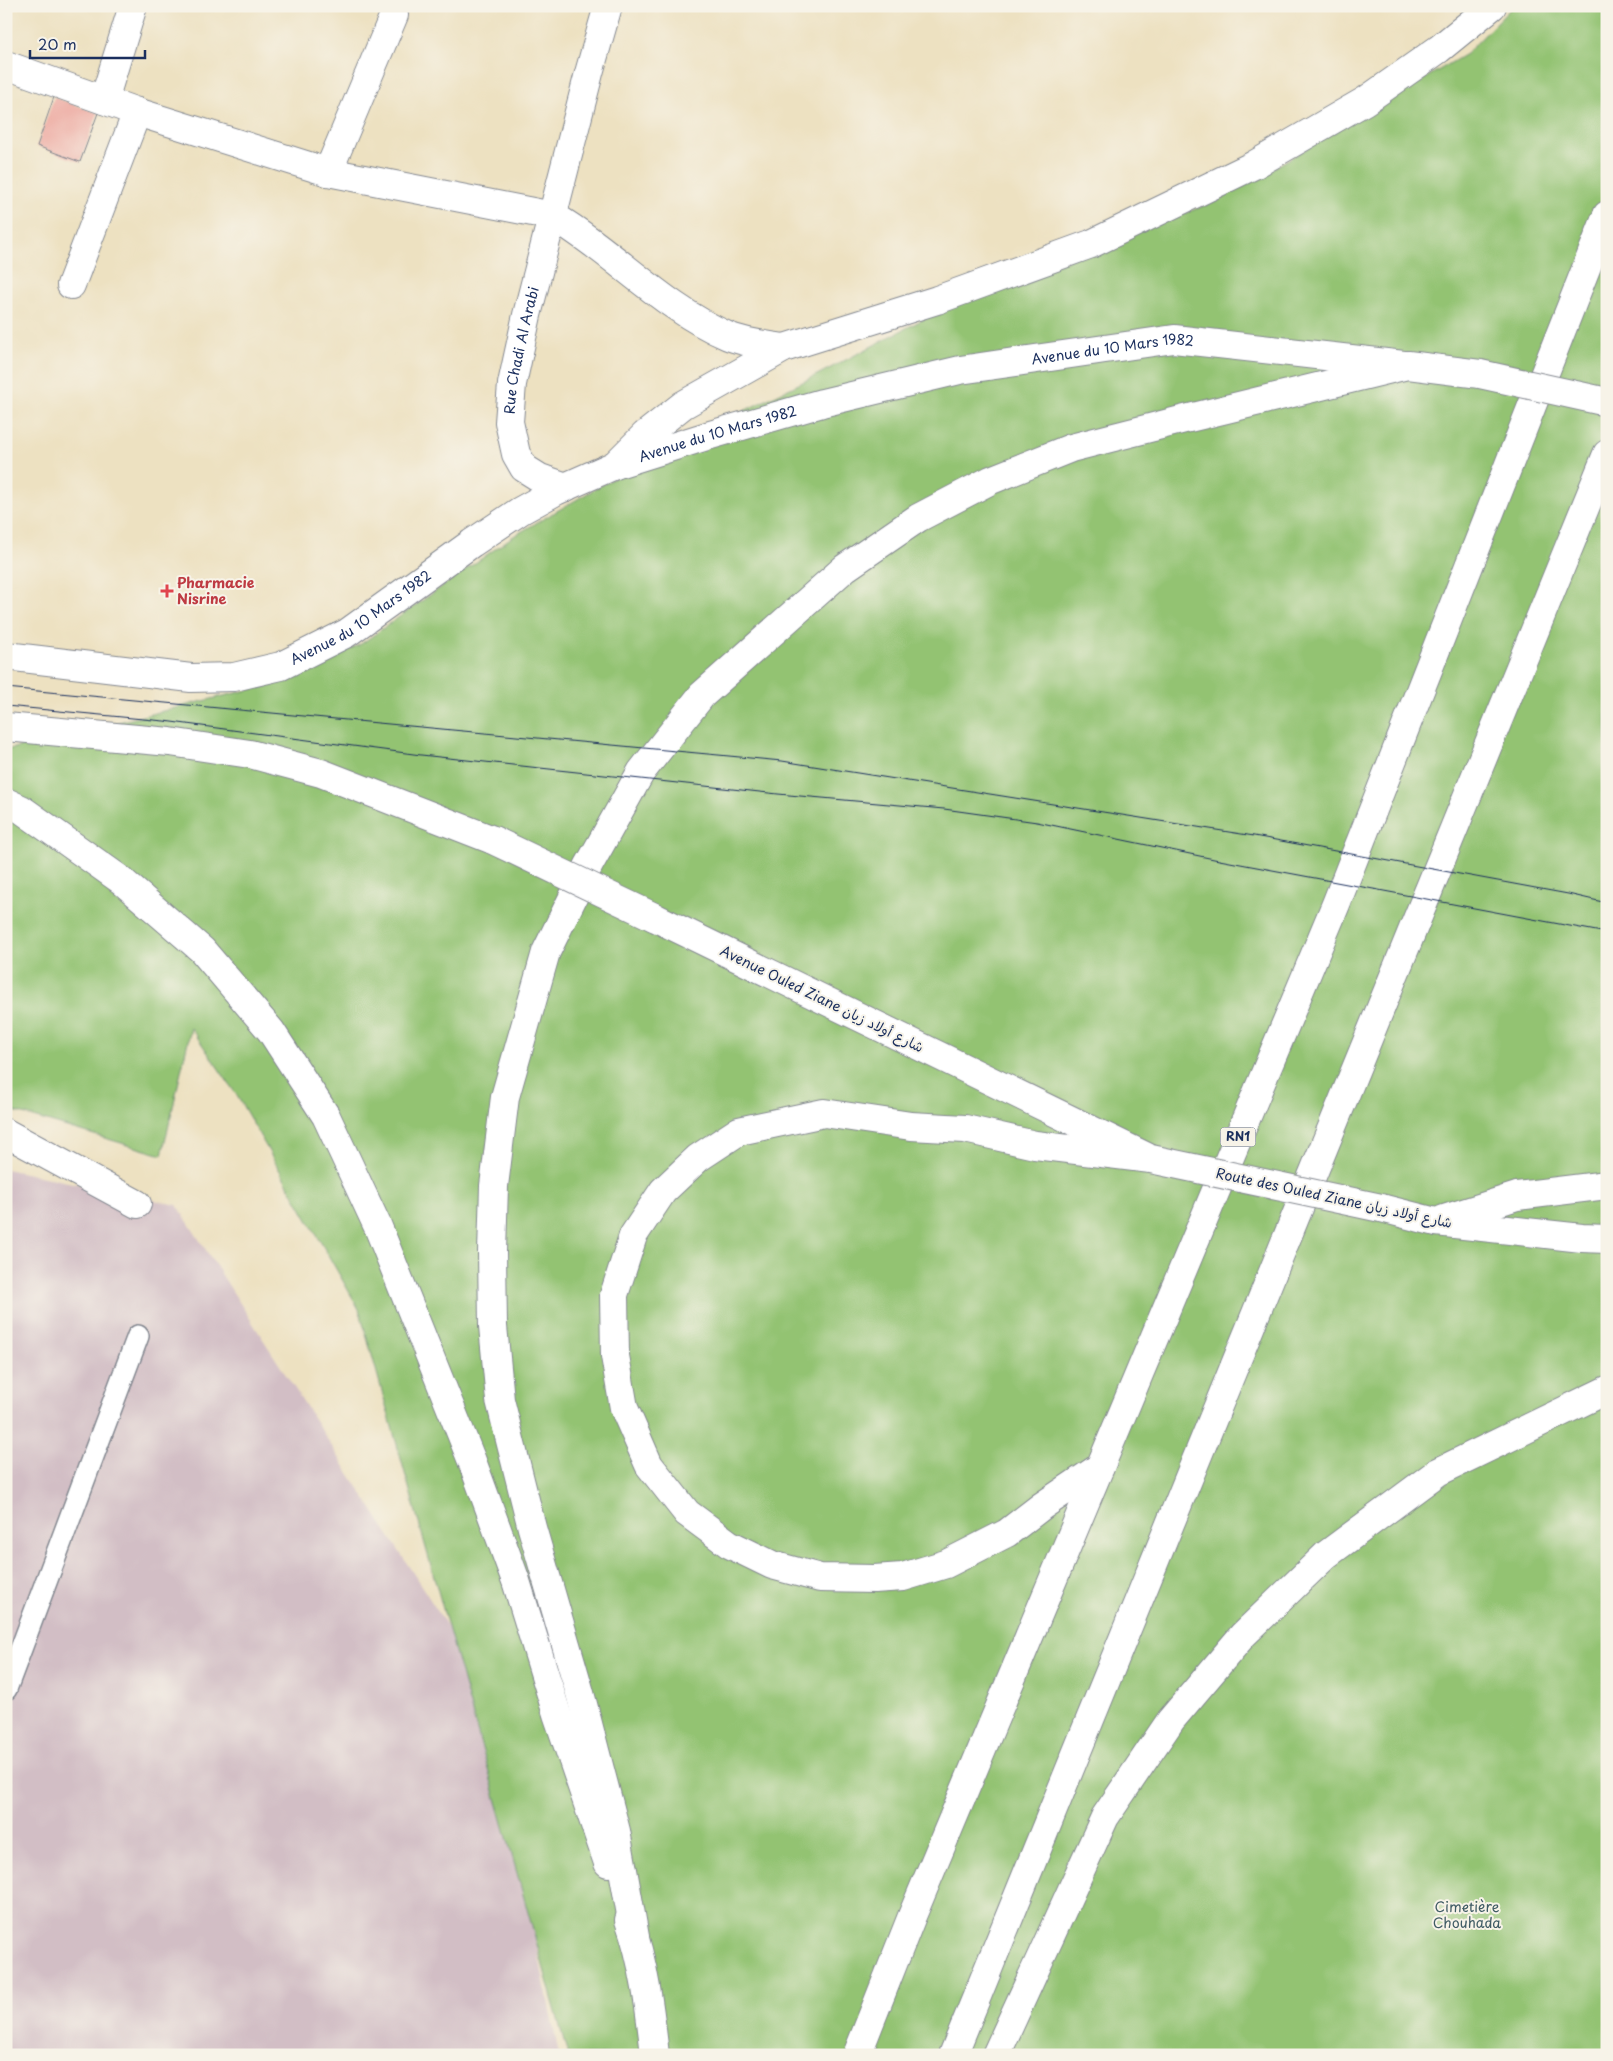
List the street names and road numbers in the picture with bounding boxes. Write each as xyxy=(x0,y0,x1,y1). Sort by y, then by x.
street label: Rue Chadi Al Arabi xyxy=(499,284,544,415)
street label: Avenue du 10 Mars 1982 xyxy=(1030,328,1195,370)
street label: Avenue du 10 Mars 1982 xyxy=(636,400,799,467)
street label: Avenue du 10 Mars 1982 xyxy=(286,565,435,670)
street label: Avenue Ouled Ziane شارع أولاد زيان xyxy=(717,940,928,1057)
road number: RN1 xyxy=(1220,1128,1256,1146)
street label: Route des Ouled Ziane شارع أولاد زيان xyxy=(1214,1162,1454,1233)

